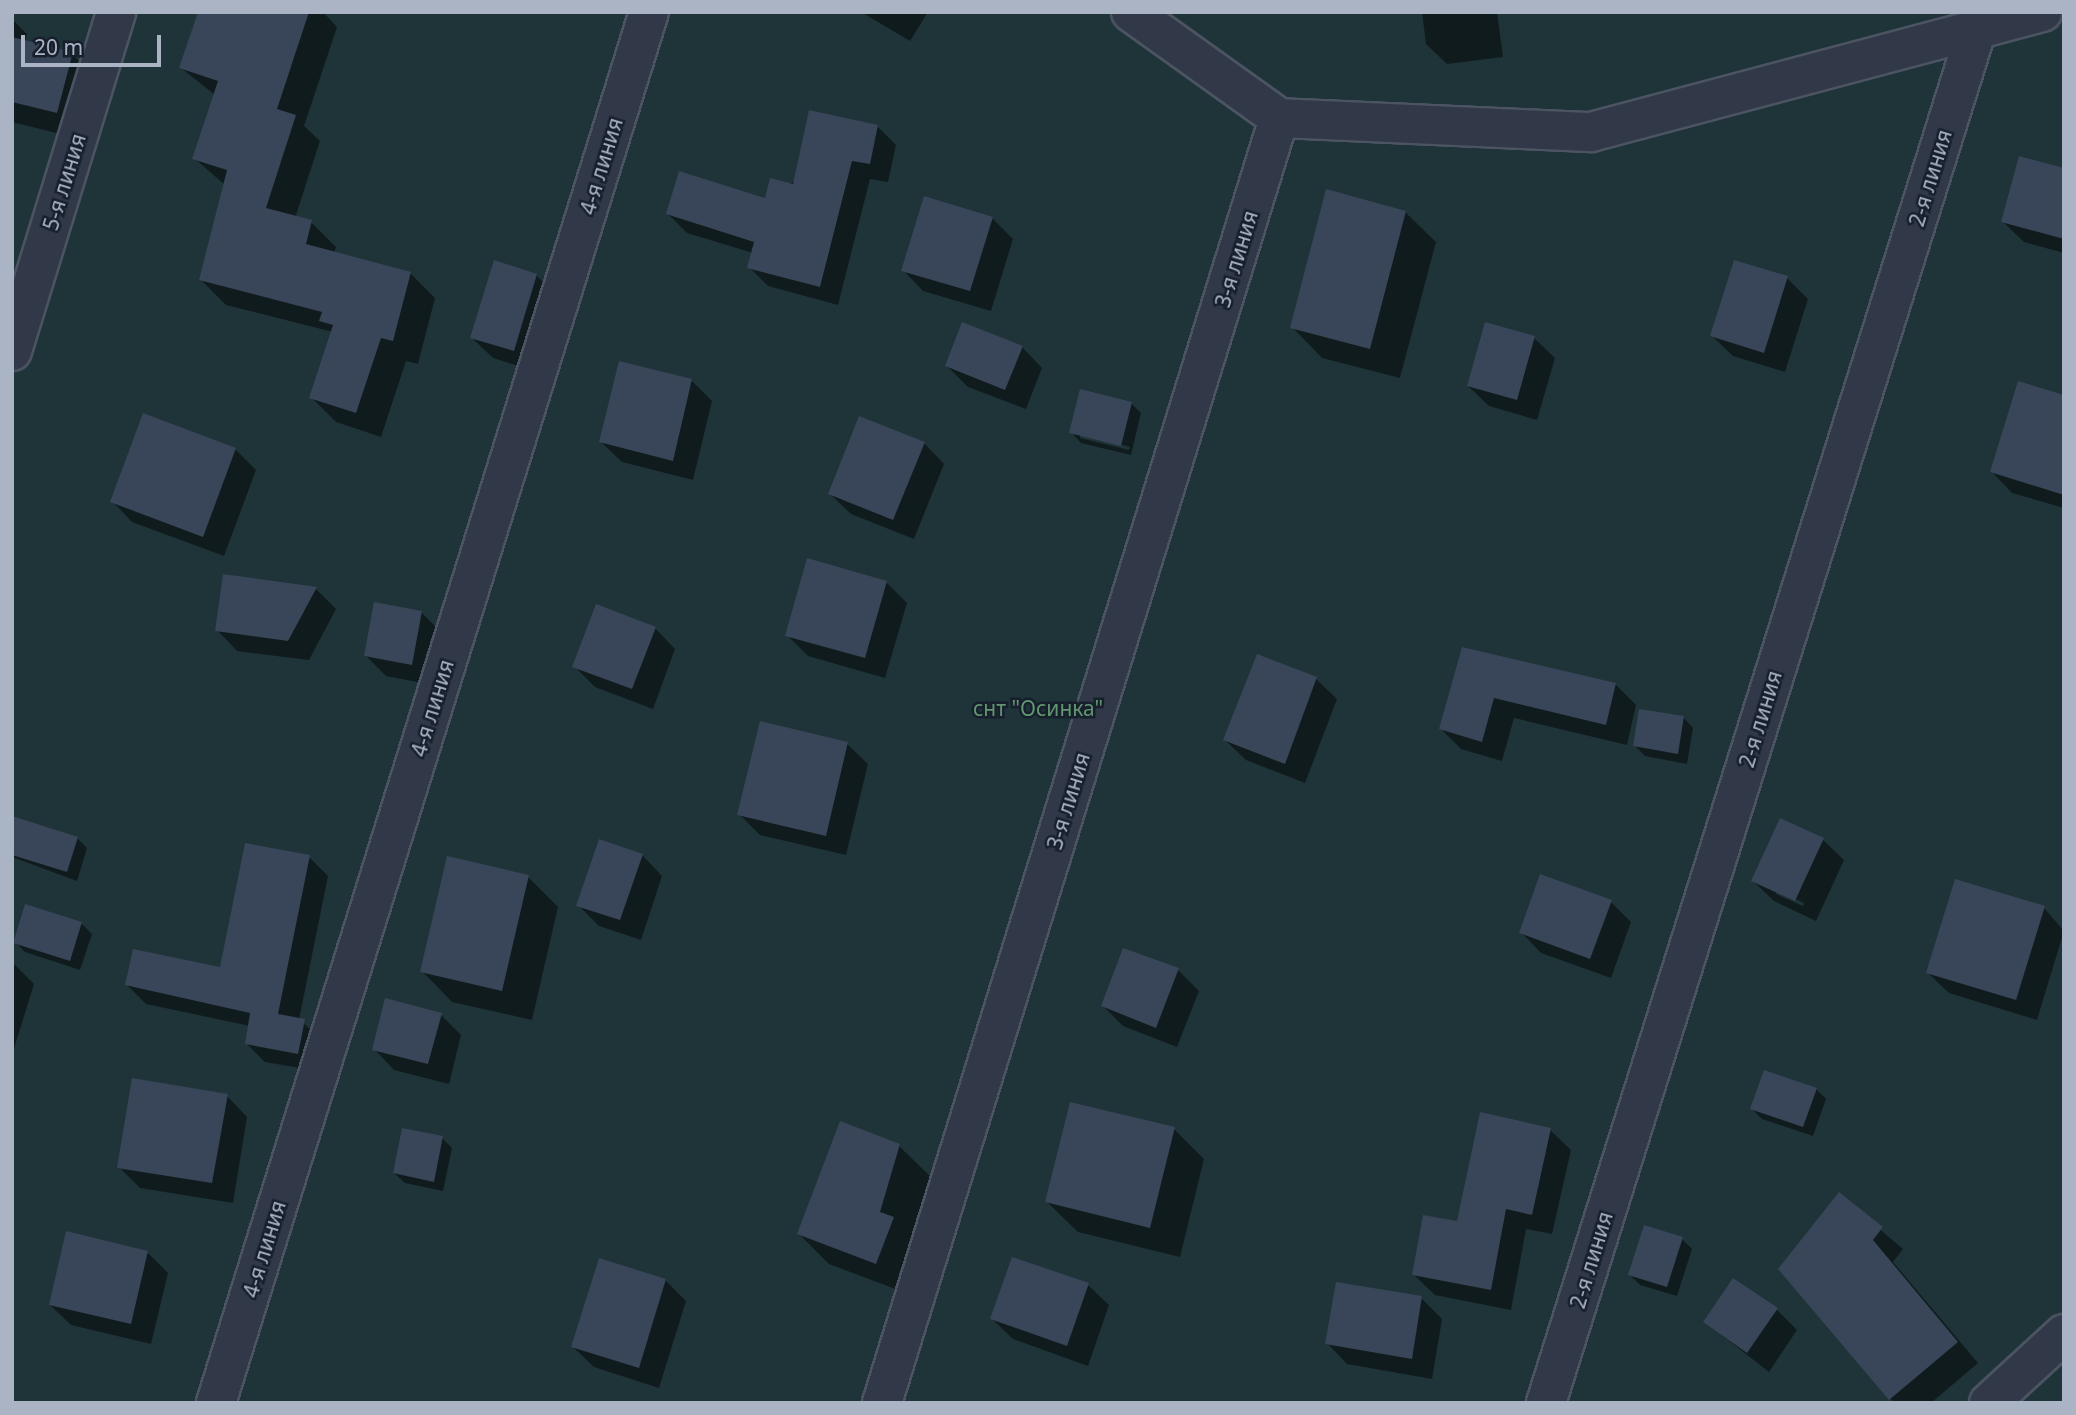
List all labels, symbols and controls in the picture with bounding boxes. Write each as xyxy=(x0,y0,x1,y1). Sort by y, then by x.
scale bar xyxy=(24,21,164,65)
text: 20 m xyxy=(34,33,83,61)
street label: 4-я линия xyxy=(574,115,628,217)
street label: 2-я линия xyxy=(1903,127,1957,229)
street label: 5-я линия xyxy=(37,131,91,233)
street label: 3-я линия xyxy=(1209,208,1263,310)
street label: 4-я линия xyxy=(405,657,459,759)
street label: 2-я линия xyxy=(1733,668,1787,770)
park label: снт "Осинка" xyxy=(973,695,1103,721)
street label: 3-я линия xyxy=(1041,750,1095,852)
street label: 4-я линия xyxy=(237,1198,291,1300)
street label: 2-я линия xyxy=(1564,1209,1618,1311)

